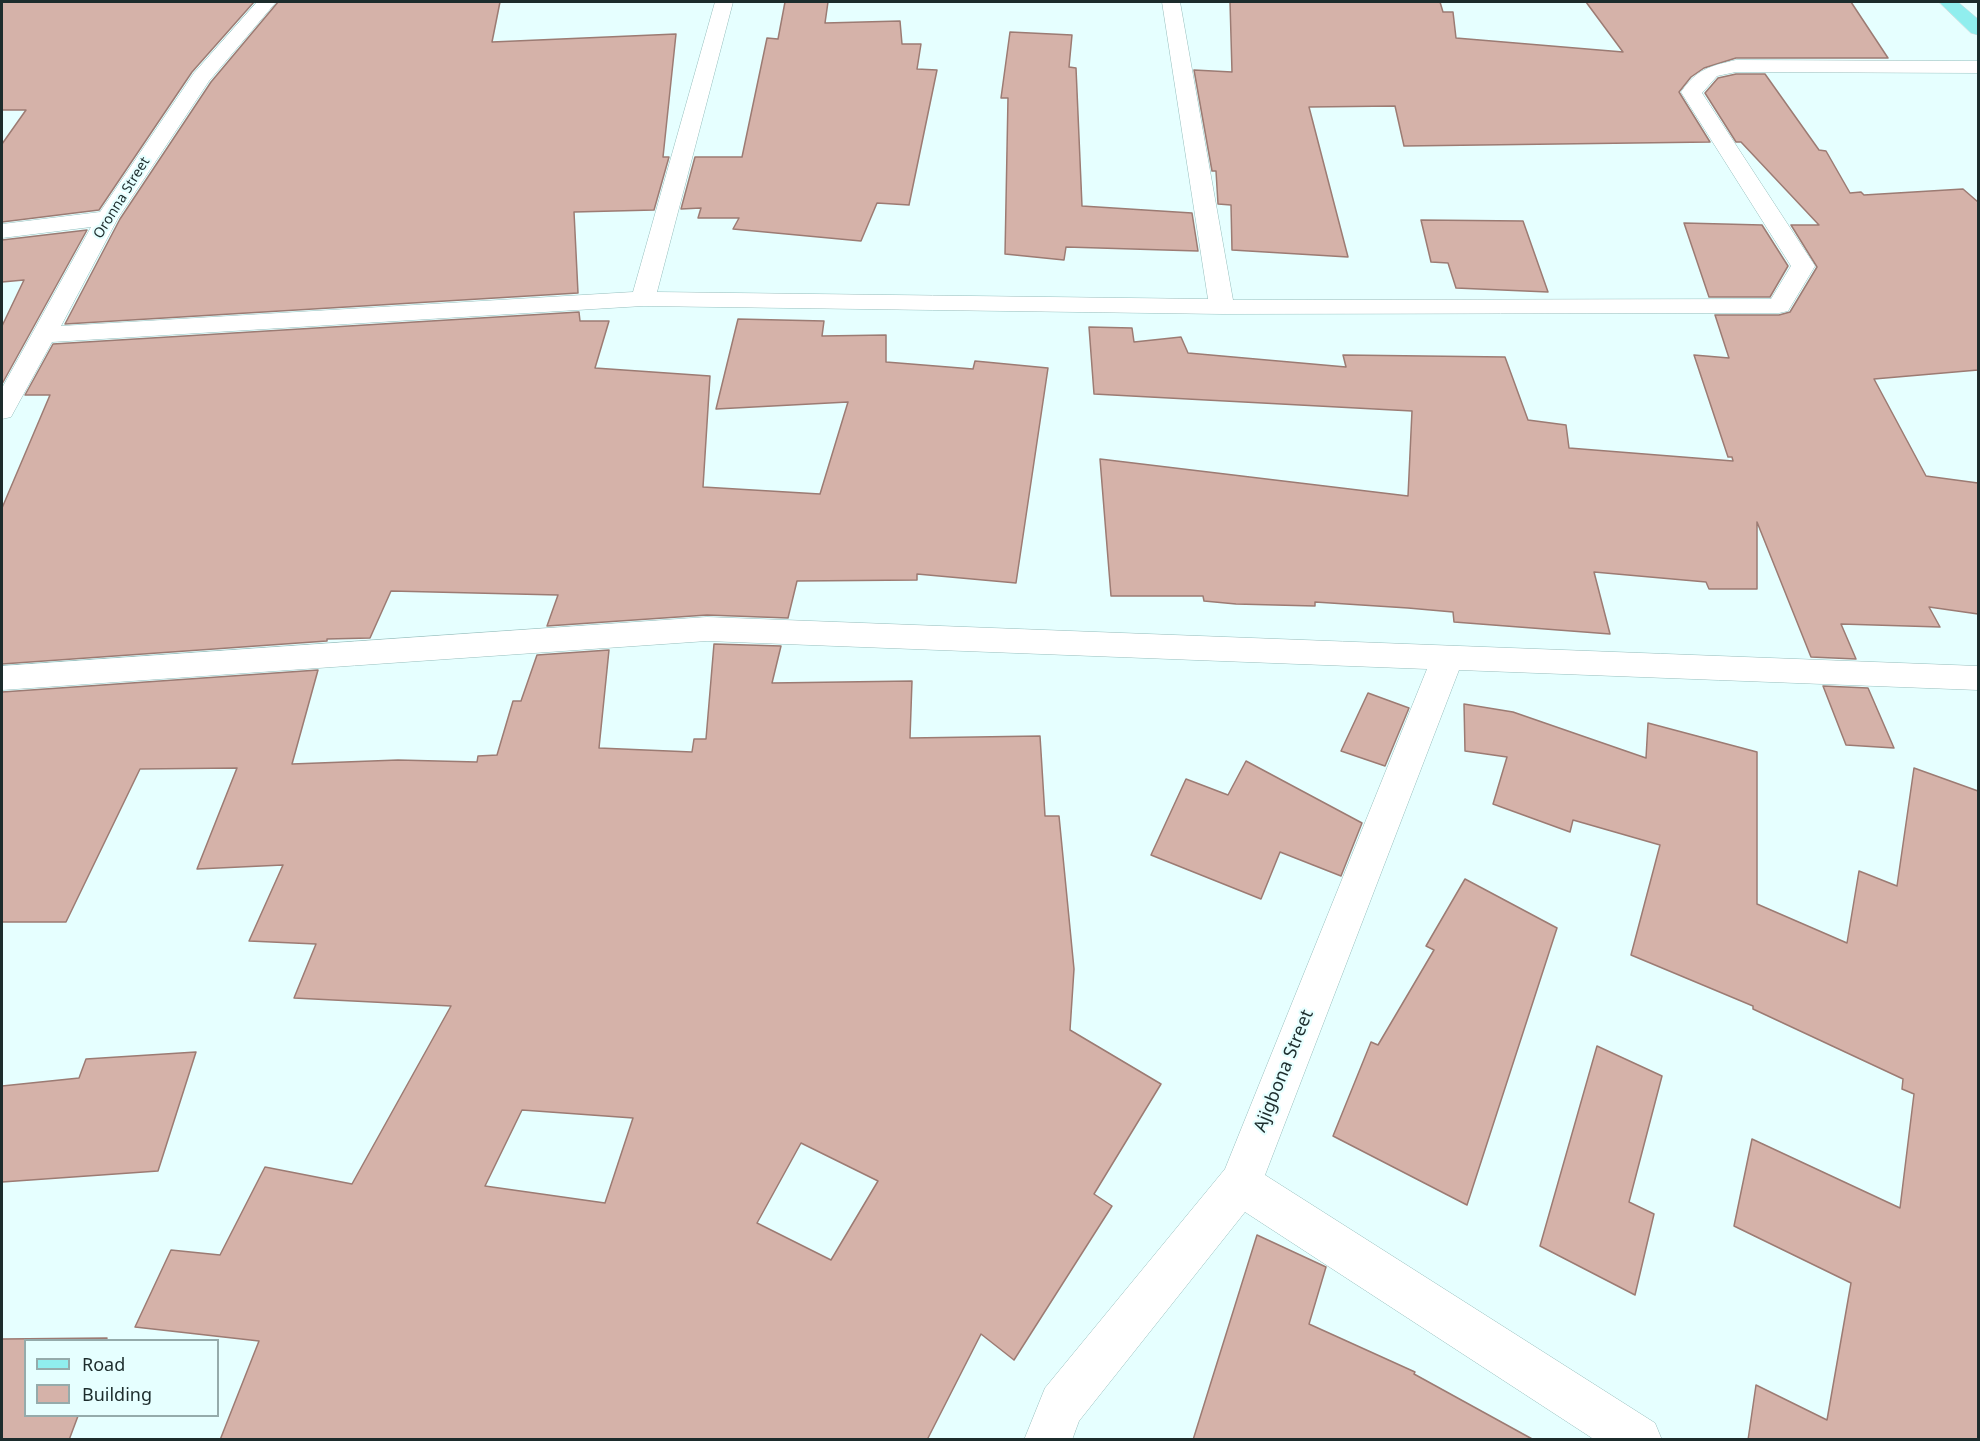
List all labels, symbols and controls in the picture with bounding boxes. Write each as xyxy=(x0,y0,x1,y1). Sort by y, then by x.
street label: Oronna Street xyxy=(90,154,154,242)
street label: Ajigbona Street xyxy=(1250,1007,1318,1135)
legend xyxy=(24,1339,219,1417)
text: Road xyxy=(82,1352,125,1376)
text: Building xyxy=(82,1382,152,1406)

